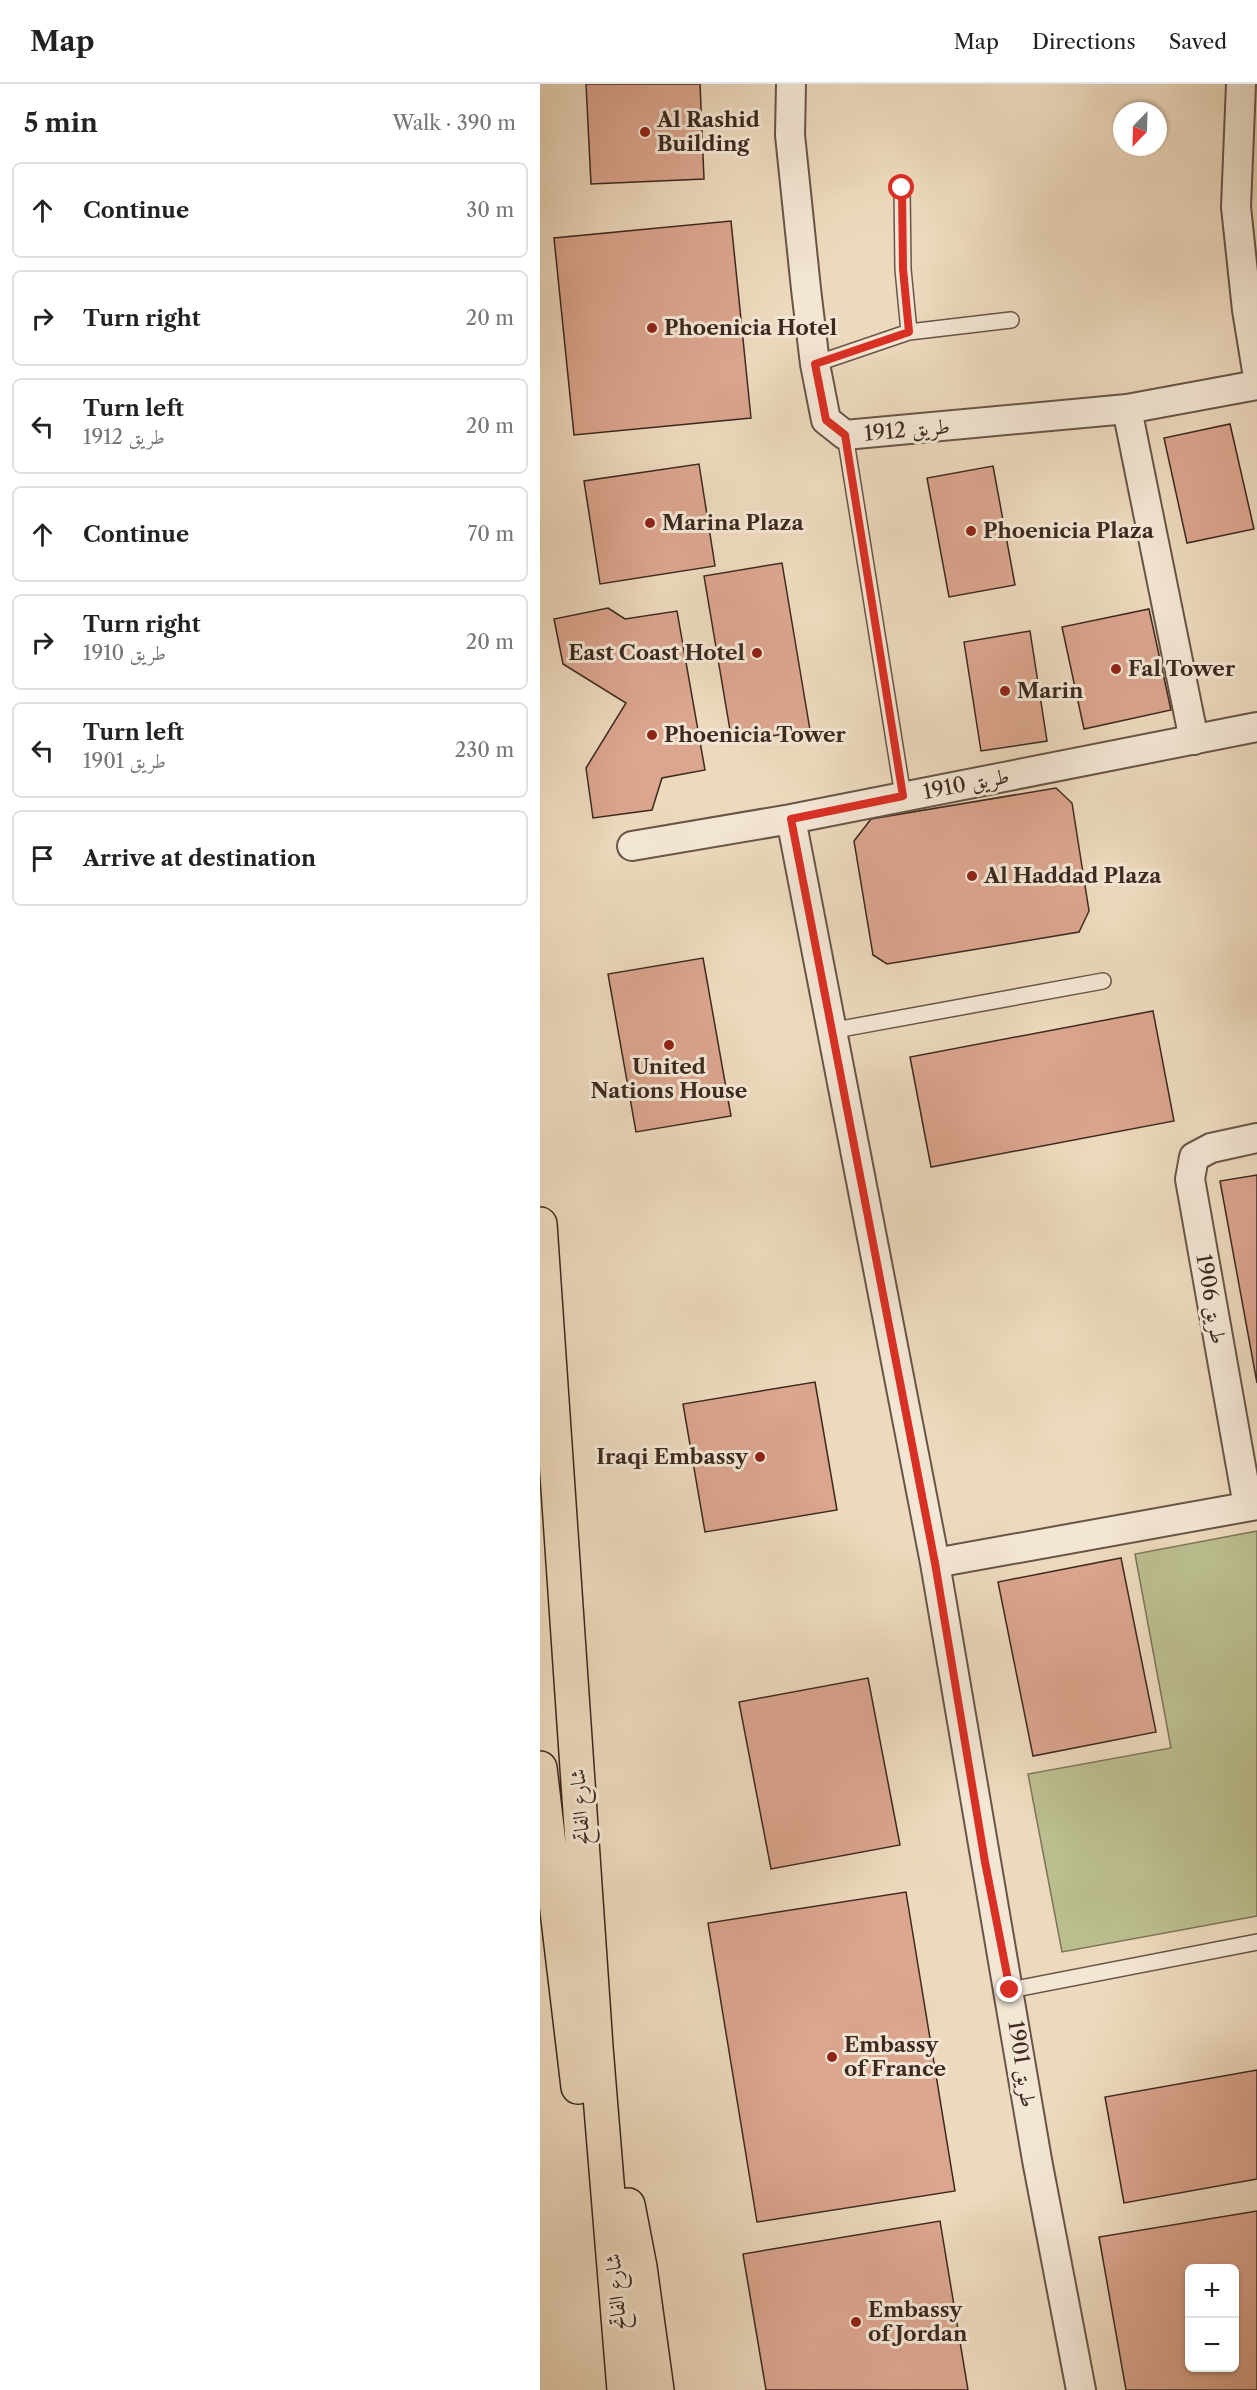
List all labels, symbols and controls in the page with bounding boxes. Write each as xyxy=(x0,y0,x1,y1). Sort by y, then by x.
text: Map xyxy=(30,24,94,58)
text: Map xyxy=(954,29,999,54)
text: Directions xyxy=(1032,29,1136,54)
text: Saved xyxy=(1169,29,1227,54)
north arrow xyxy=(1113,102,1167,156)
text: 5 min xyxy=(24,107,98,139)
place label: Al Rashid Building xyxy=(656,107,760,156)
text: Walk · 390 m xyxy=(393,111,516,135)
marker: Al Rashid Building xyxy=(638,125,652,139)
route start xyxy=(888,174,914,200)
icon: ahead xyxy=(26,194,59,227)
text: Continue xyxy=(83,197,189,224)
text: 30 m xyxy=(466,198,514,222)
icon: right xyxy=(26,302,59,335)
text: Turn right xyxy=(83,305,201,332)
text: 20 m xyxy=(466,306,514,330)
place label: Phoenicia Hotel xyxy=(664,315,837,340)
marker: Phoenicia Hotel xyxy=(645,321,659,335)
text: Turn left xyxy=(83,395,184,422)
icon: left xyxy=(26,410,59,443)
street label: طريق 1912 xyxy=(863,413,951,447)
text: 20 m xyxy=(466,414,514,438)
text: طريق 1912 xyxy=(83,425,165,449)
place label: Marina Plaza xyxy=(662,510,804,535)
marker: Marina Plaza xyxy=(643,516,657,530)
icon: ahead xyxy=(26,518,59,551)
place label: Phoenicia Plaza xyxy=(983,518,1155,543)
text: Continue xyxy=(83,521,189,548)
text: 70 m xyxy=(468,522,514,546)
marker: Phoenicia Plaza xyxy=(964,524,978,538)
text: Turn right xyxy=(83,611,201,638)
icon: right xyxy=(26,626,59,659)
text: 20 m xyxy=(466,630,514,654)
place label: East Coast Hotel xyxy=(568,640,745,665)
text: طريق 1910 xyxy=(83,641,166,665)
marker: East Coast Hotel xyxy=(750,646,764,660)
place label: Fal Tower xyxy=(1128,656,1236,681)
marker: Fal Tower xyxy=(1109,662,1123,676)
place label: Marin xyxy=(1017,678,1084,703)
marker: Marin xyxy=(998,684,1012,698)
text: Turn left xyxy=(83,719,184,746)
place label: Phoenicia Tower xyxy=(664,722,847,747)
marker: Phoenicia Tower xyxy=(645,728,659,742)
icon: left xyxy=(26,734,59,767)
text: 230 m xyxy=(455,738,514,762)
text: طريق 1901 xyxy=(83,749,166,773)
street label: طريق 1910 xyxy=(921,763,1011,805)
icon: arrive xyxy=(26,842,59,875)
text: Arrive at destination xyxy=(83,845,316,872)
place label: Al Haddad Plaza xyxy=(983,863,1162,888)
marker: Al Haddad Plaza xyxy=(965,869,979,883)
marker: United Nations House xyxy=(662,1038,676,1052)
place label: United Nations House xyxy=(591,1054,747,1103)
street label: طريق 1906 xyxy=(1190,1252,1232,1346)
place label: Iraqi Embassy xyxy=(596,1444,749,1469)
marker: Iraqi Embassy xyxy=(753,1450,767,1464)
street label: شارع الفاتح xyxy=(564,1768,601,1846)
route end xyxy=(996,1976,1022,2002)
street label: طريق 1901 xyxy=(1002,2019,1042,2109)
place label: Embassy of France xyxy=(844,2032,946,2081)
marker: Embassy of France xyxy=(825,2050,839,2064)
street label: شارع الفاتح xyxy=(600,2252,637,2331)
map controls xyxy=(1185,2264,1239,2372)
button: + xyxy=(1185,2264,1239,2318)
place label: Embassy of Jordan xyxy=(868,2297,968,2346)
marker: Embassy of Jordan xyxy=(849,2315,863,2329)
button: − xyxy=(1185,2318,1239,2372)

